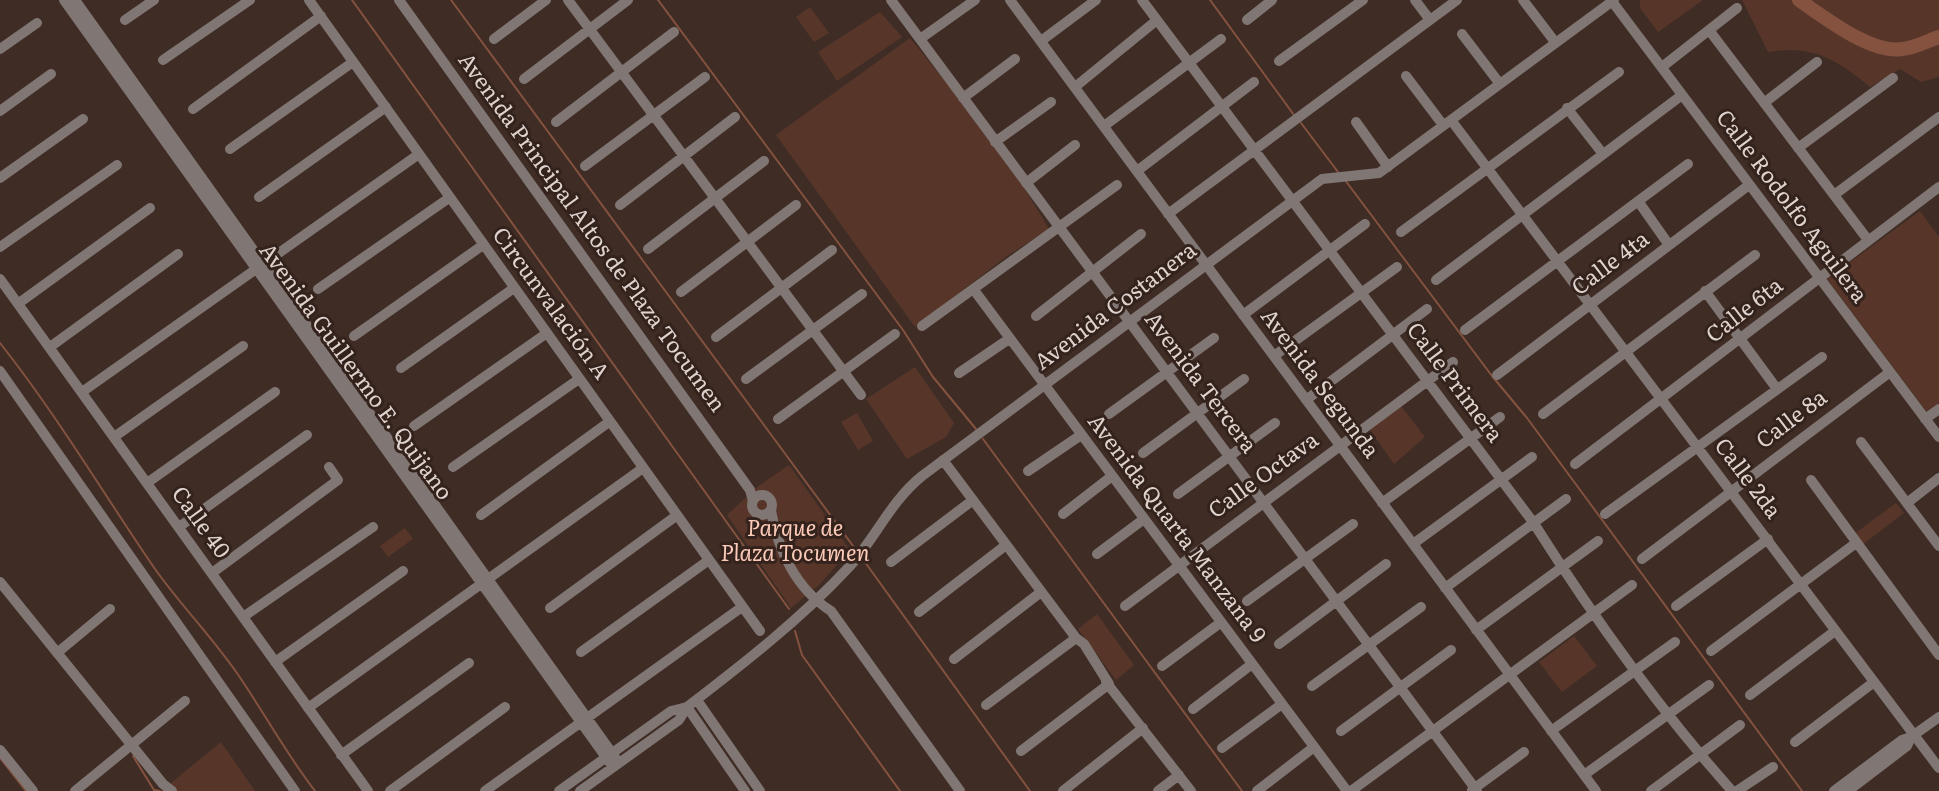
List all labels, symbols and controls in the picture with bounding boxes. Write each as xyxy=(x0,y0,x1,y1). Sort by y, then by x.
street label: Avenida Principal Altos de Plaza Tocumen xyxy=(452,48,730,418)
street label: Calle Rodolfo Aguilera xyxy=(1710,105,1872,309)
street label: Circunvalación A xyxy=(486,223,614,385)
street label: Calle 4ta xyxy=(1567,226,1655,302)
street label: Avenida Guillermo E. Quijano xyxy=(253,238,457,506)
street label: Avenida Costanera xyxy=(1030,238,1202,376)
street label: Calle 6ta xyxy=(1702,273,1788,349)
street label: Avenida Segunda xyxy=(1254,304,1384,464)
street label: Avenida Tercera xyxy=(1138,307,1262,459)
street label: Calle Primera xyxy=(1400,318,1508,448)
street label: Calle 8a xyxy=(1752,385,1832,455)
street label: Avenida Quarta Manzana 9 xyxy=(1081,409,1271,649)
street label: Calle Octava xyxy=(1204,427,1324,525)
street label: Calle 2da xyxy=(1708,434,1786,524)
street label: Calle 40 xyxy=(165,482,235,564)
park label: Parque de Plaza Tocumen xyxy=(720,517,870,568)

